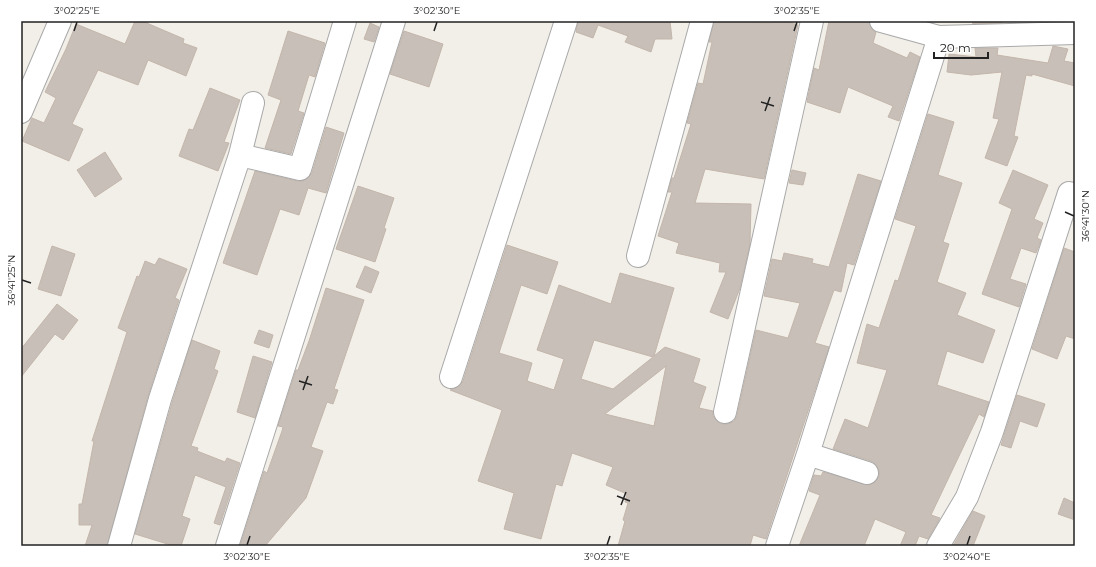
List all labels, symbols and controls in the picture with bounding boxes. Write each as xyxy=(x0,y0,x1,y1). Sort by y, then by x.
text: 3°02'25"E xyxy=(54,4,100,17)
text: 3°02'30"E xyxy=(414,4,461,17)
text: 3°02'35"E xyxy=(774,4,820,17)
scale bar xyxy=(934,34,988,60)
text: 20 m xyxy=(940,40,971,55)
text: 36°41'30"N xyxy=(1079,190,1092,242)
text: 36°41'25"N xyxy=(5,255,18,305)
text: 3°02'30"E xyxy=(224,550,271,563)
text: 3°02'35"E xyxy=(584,550,630,563)
text: 3°02'40"E xyxy=(943,550,991,563)

